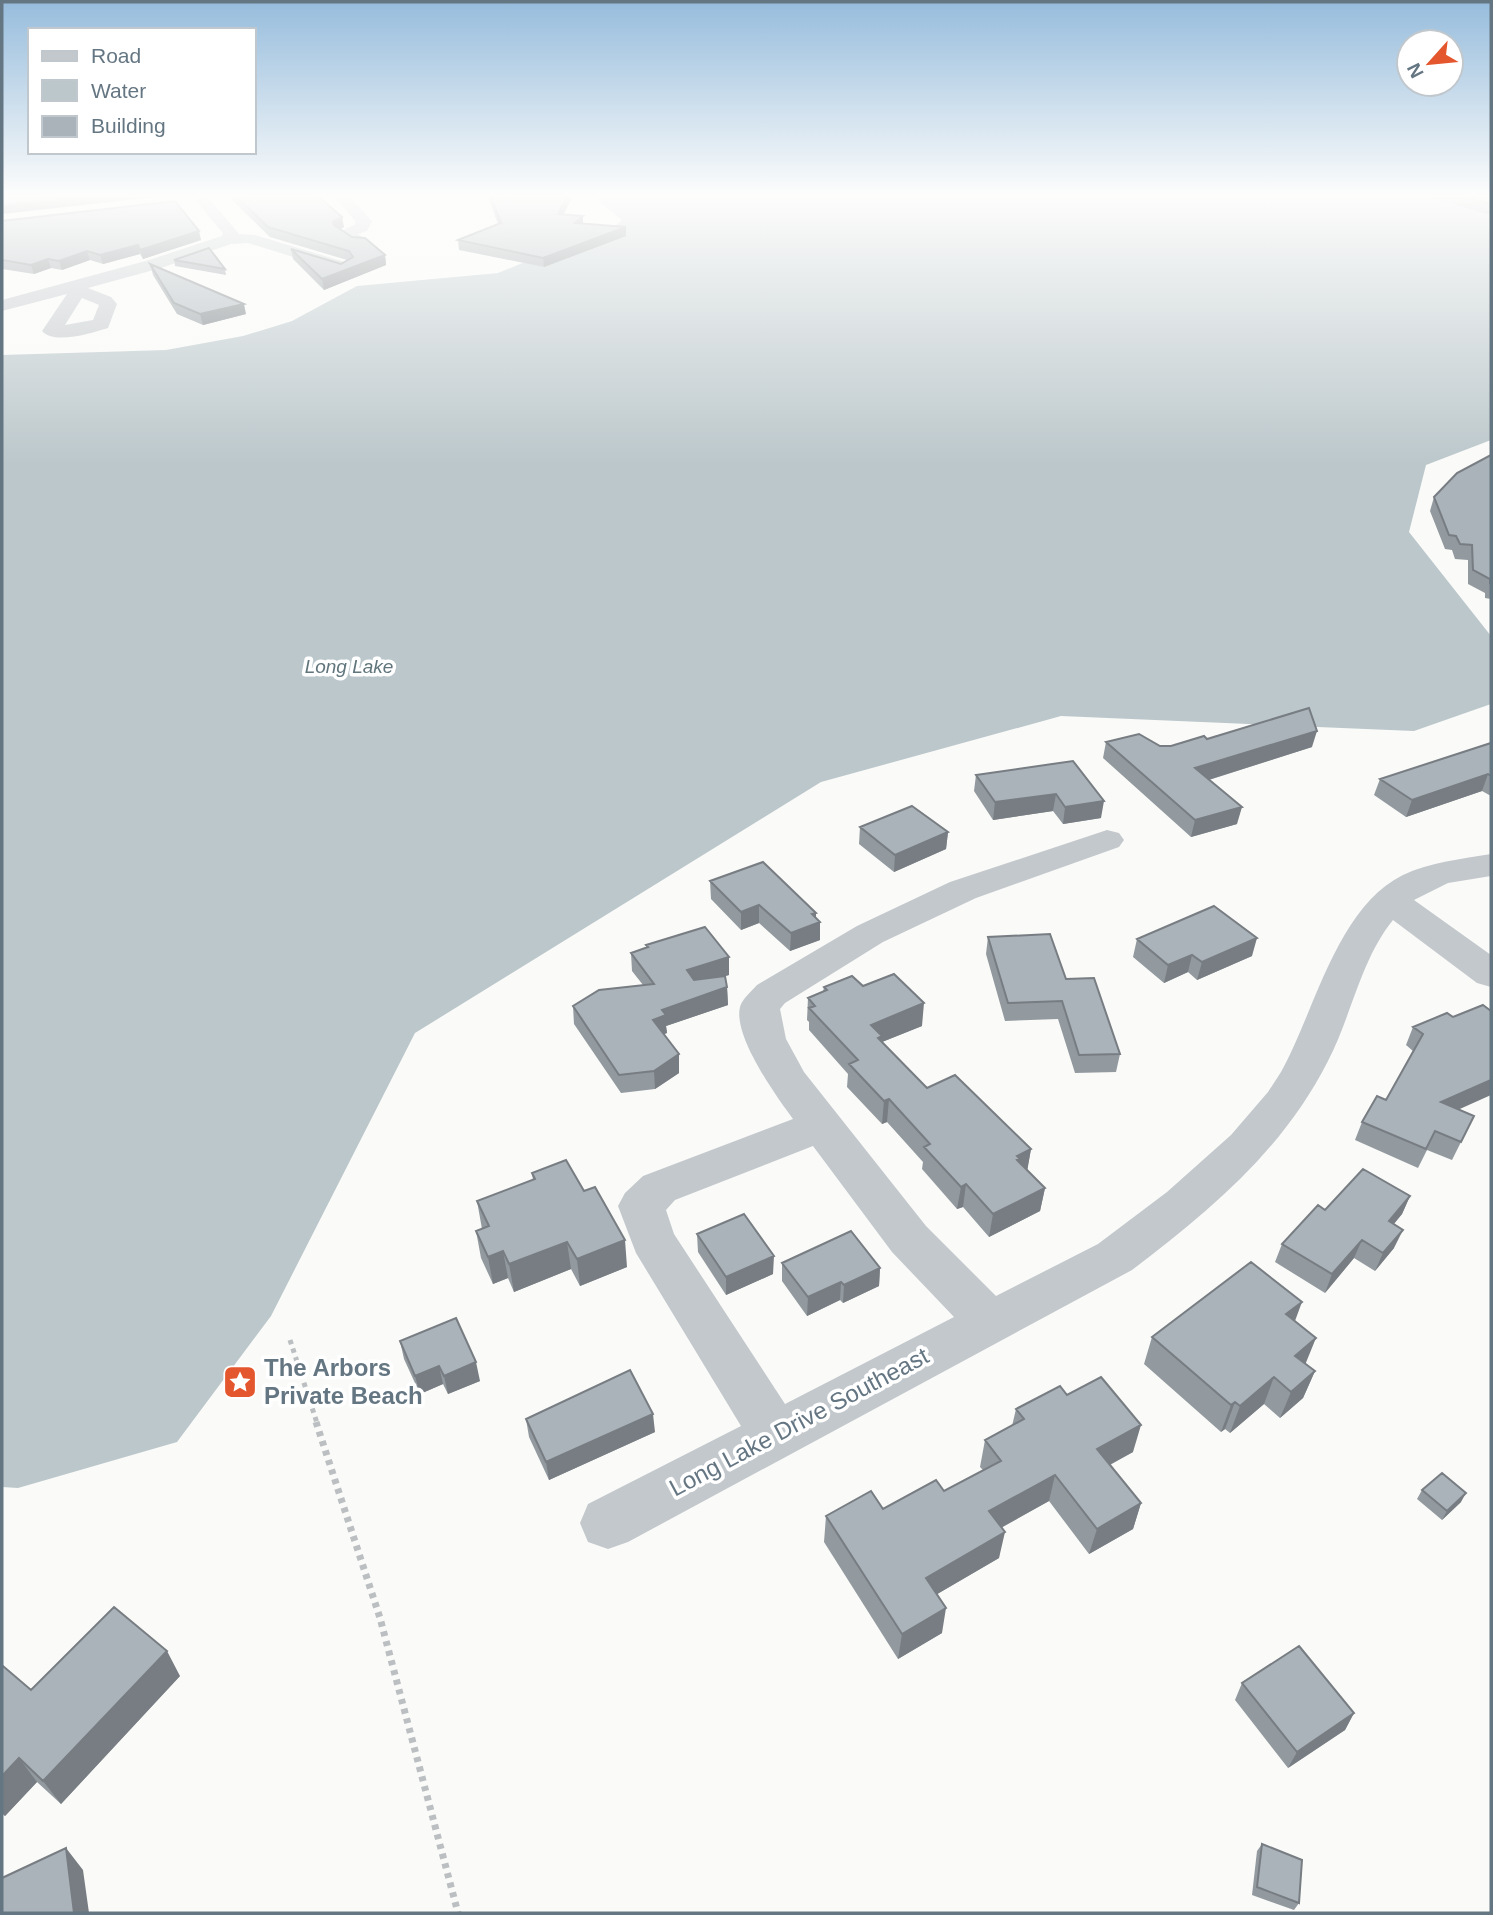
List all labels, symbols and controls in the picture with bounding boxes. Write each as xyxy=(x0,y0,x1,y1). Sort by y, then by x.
legend xyxy=(28,28,256,154)
north arrow xyxy=(1395,28,1465,98)
text: Road xyxy=(91,44,141,67)
text: N xyxy=(1403,60,1428,81)
text: Water xyxy=(91,79,146,102)
text: Building xyxy=(91,114,166,137)
water label: Long Lake xyxy=(305,656,393,677)
street label: Long Lake Drive Southeast xyxy=(665,1342,933,1501)
place label: The Arbors Private Beach xyxy=(264,1354,423,1409)
place icon: The Arbors Private Beach xyxy=(221,1363,259,1401)

